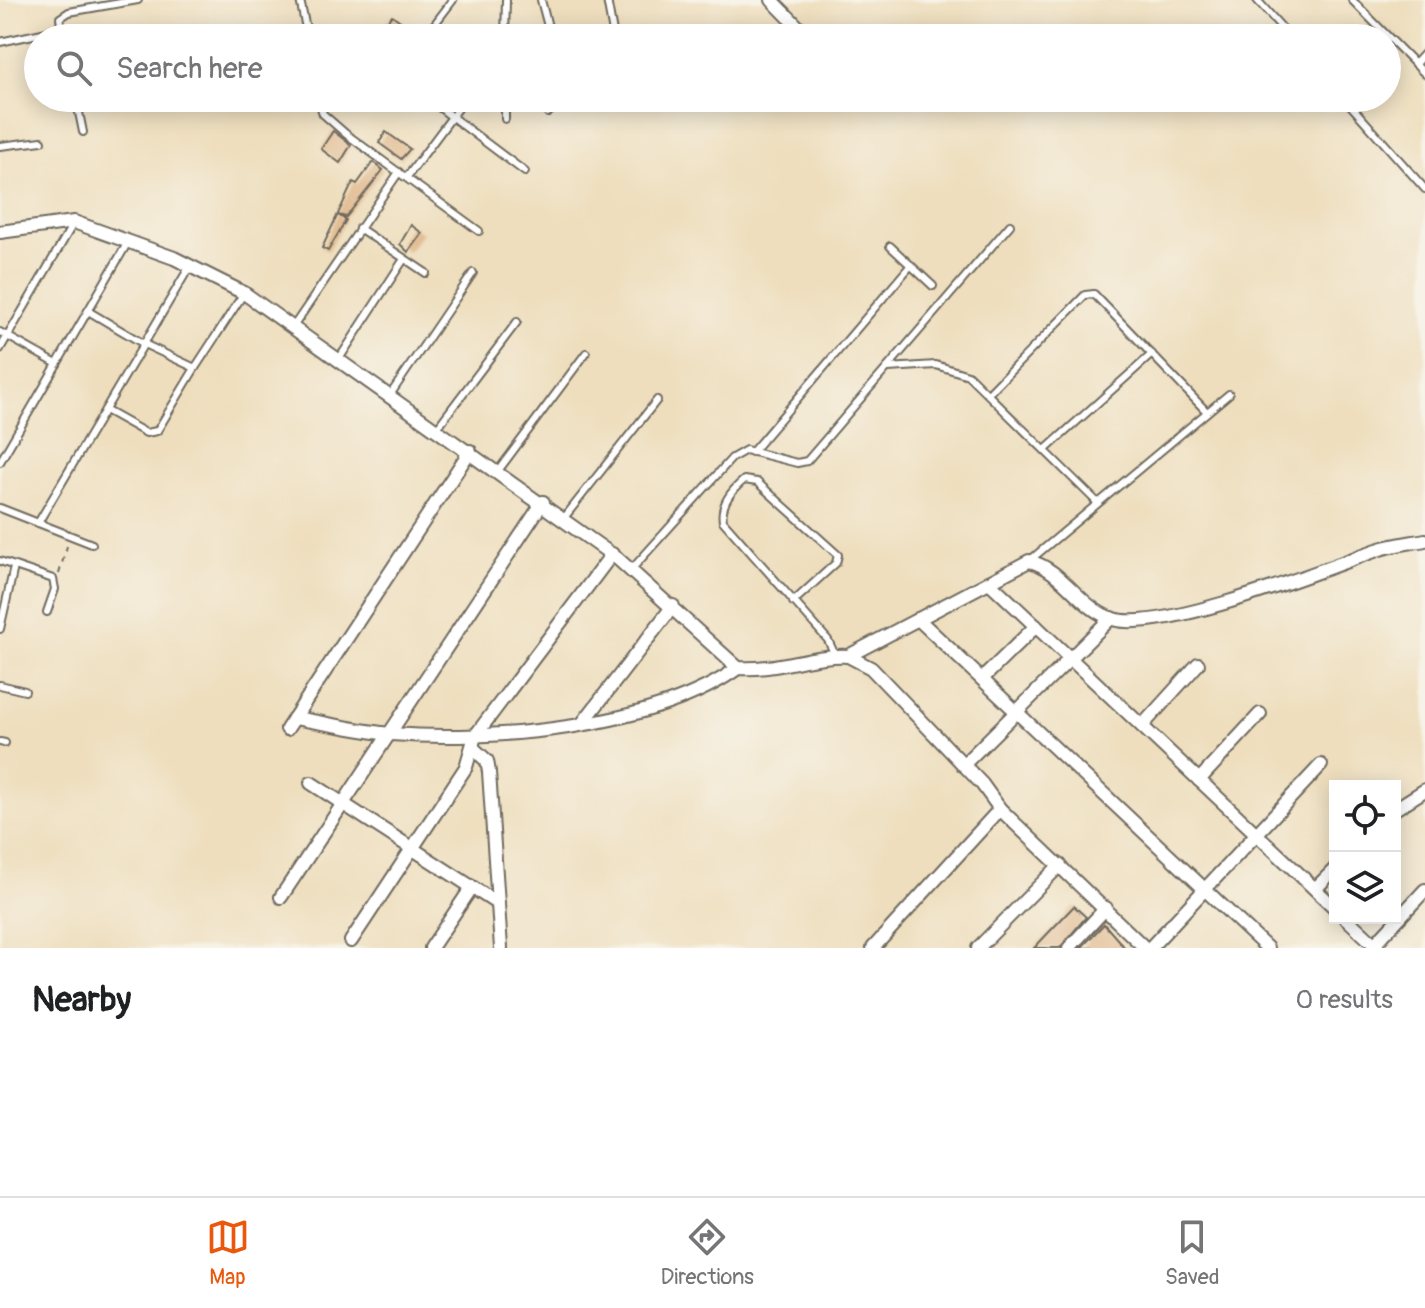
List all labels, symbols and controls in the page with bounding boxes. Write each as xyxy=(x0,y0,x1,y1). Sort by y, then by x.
search box xyxy=(24,24,1401,112)
icon: search xyxy=(52,46,96,90)
text: Search here xyxy=(116,50,263,87)
map controls xyxy=(1329,780,1401,924)
button: locate xyxy=(1329,780,1401,852)
button: layers xyxy=(1329,852,1401,924)
text: Nearby xyxy=(32,979,131,1022)
text: 0 results xyxy=(1296,984,1393,1016)
tab: Map xyxy=(206,1215,250,1291)
tab: Directions xyxy=(661,1215,754,1291)
tab: Saved xyxy=(1165,1215,1219,1291)

